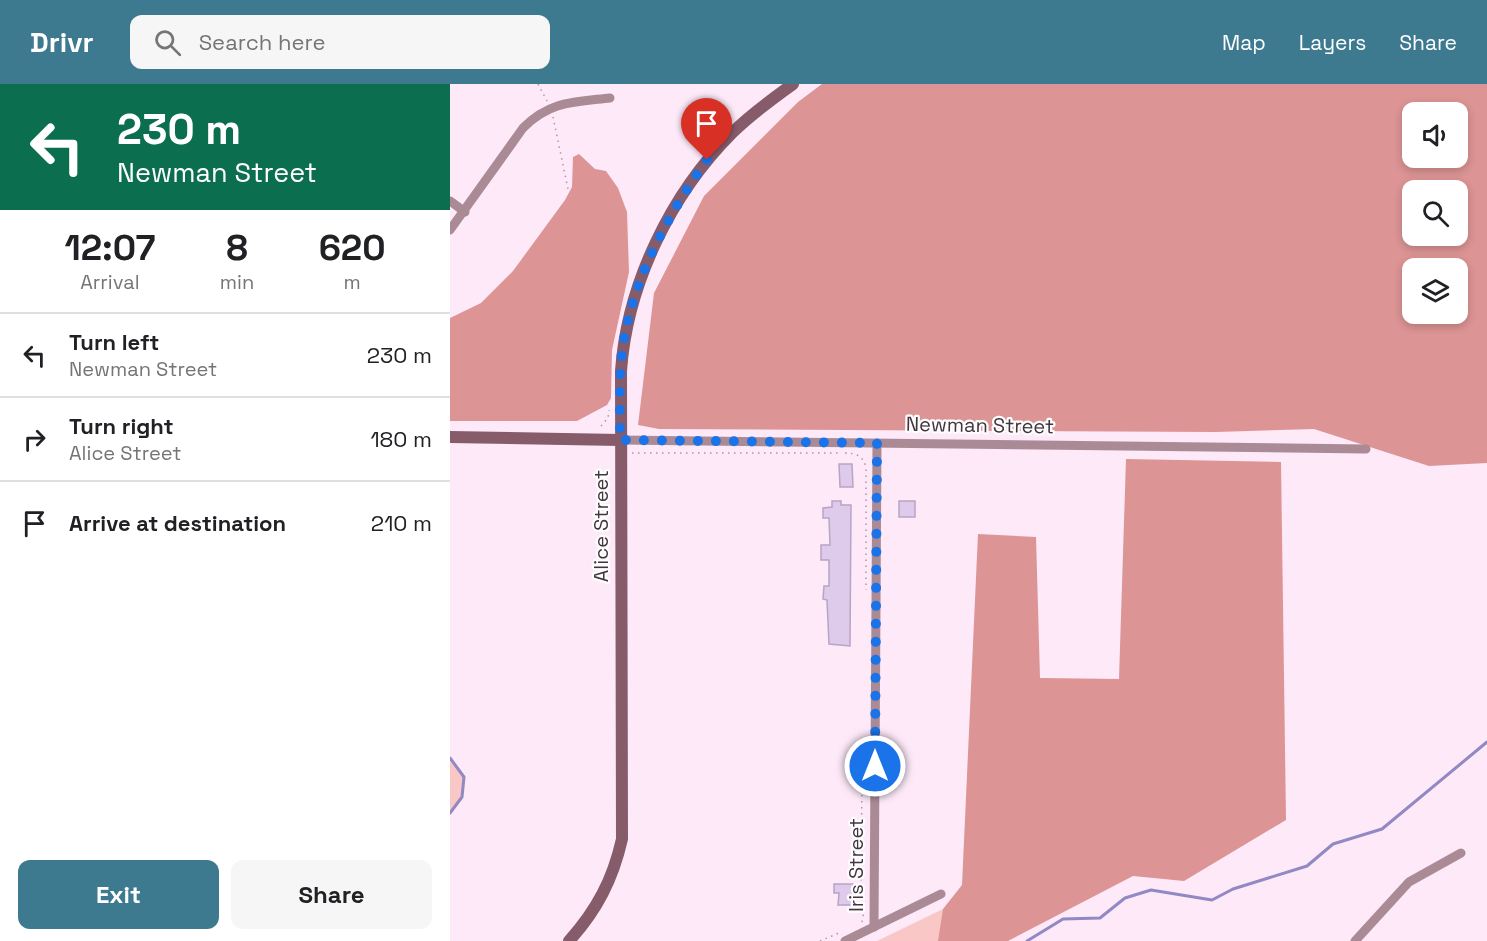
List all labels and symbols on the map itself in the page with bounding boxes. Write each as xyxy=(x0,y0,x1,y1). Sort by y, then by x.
pin xyxy=(681,98,732,160)
street label: Newman Street xyxy=(906,411,1054,439)
street label: Alice Street xyxy=(588,470,614,582)
position arrow xyxy=(843,734,907,798)
street label: Iris Street xyxy=(843,818,869,912)

